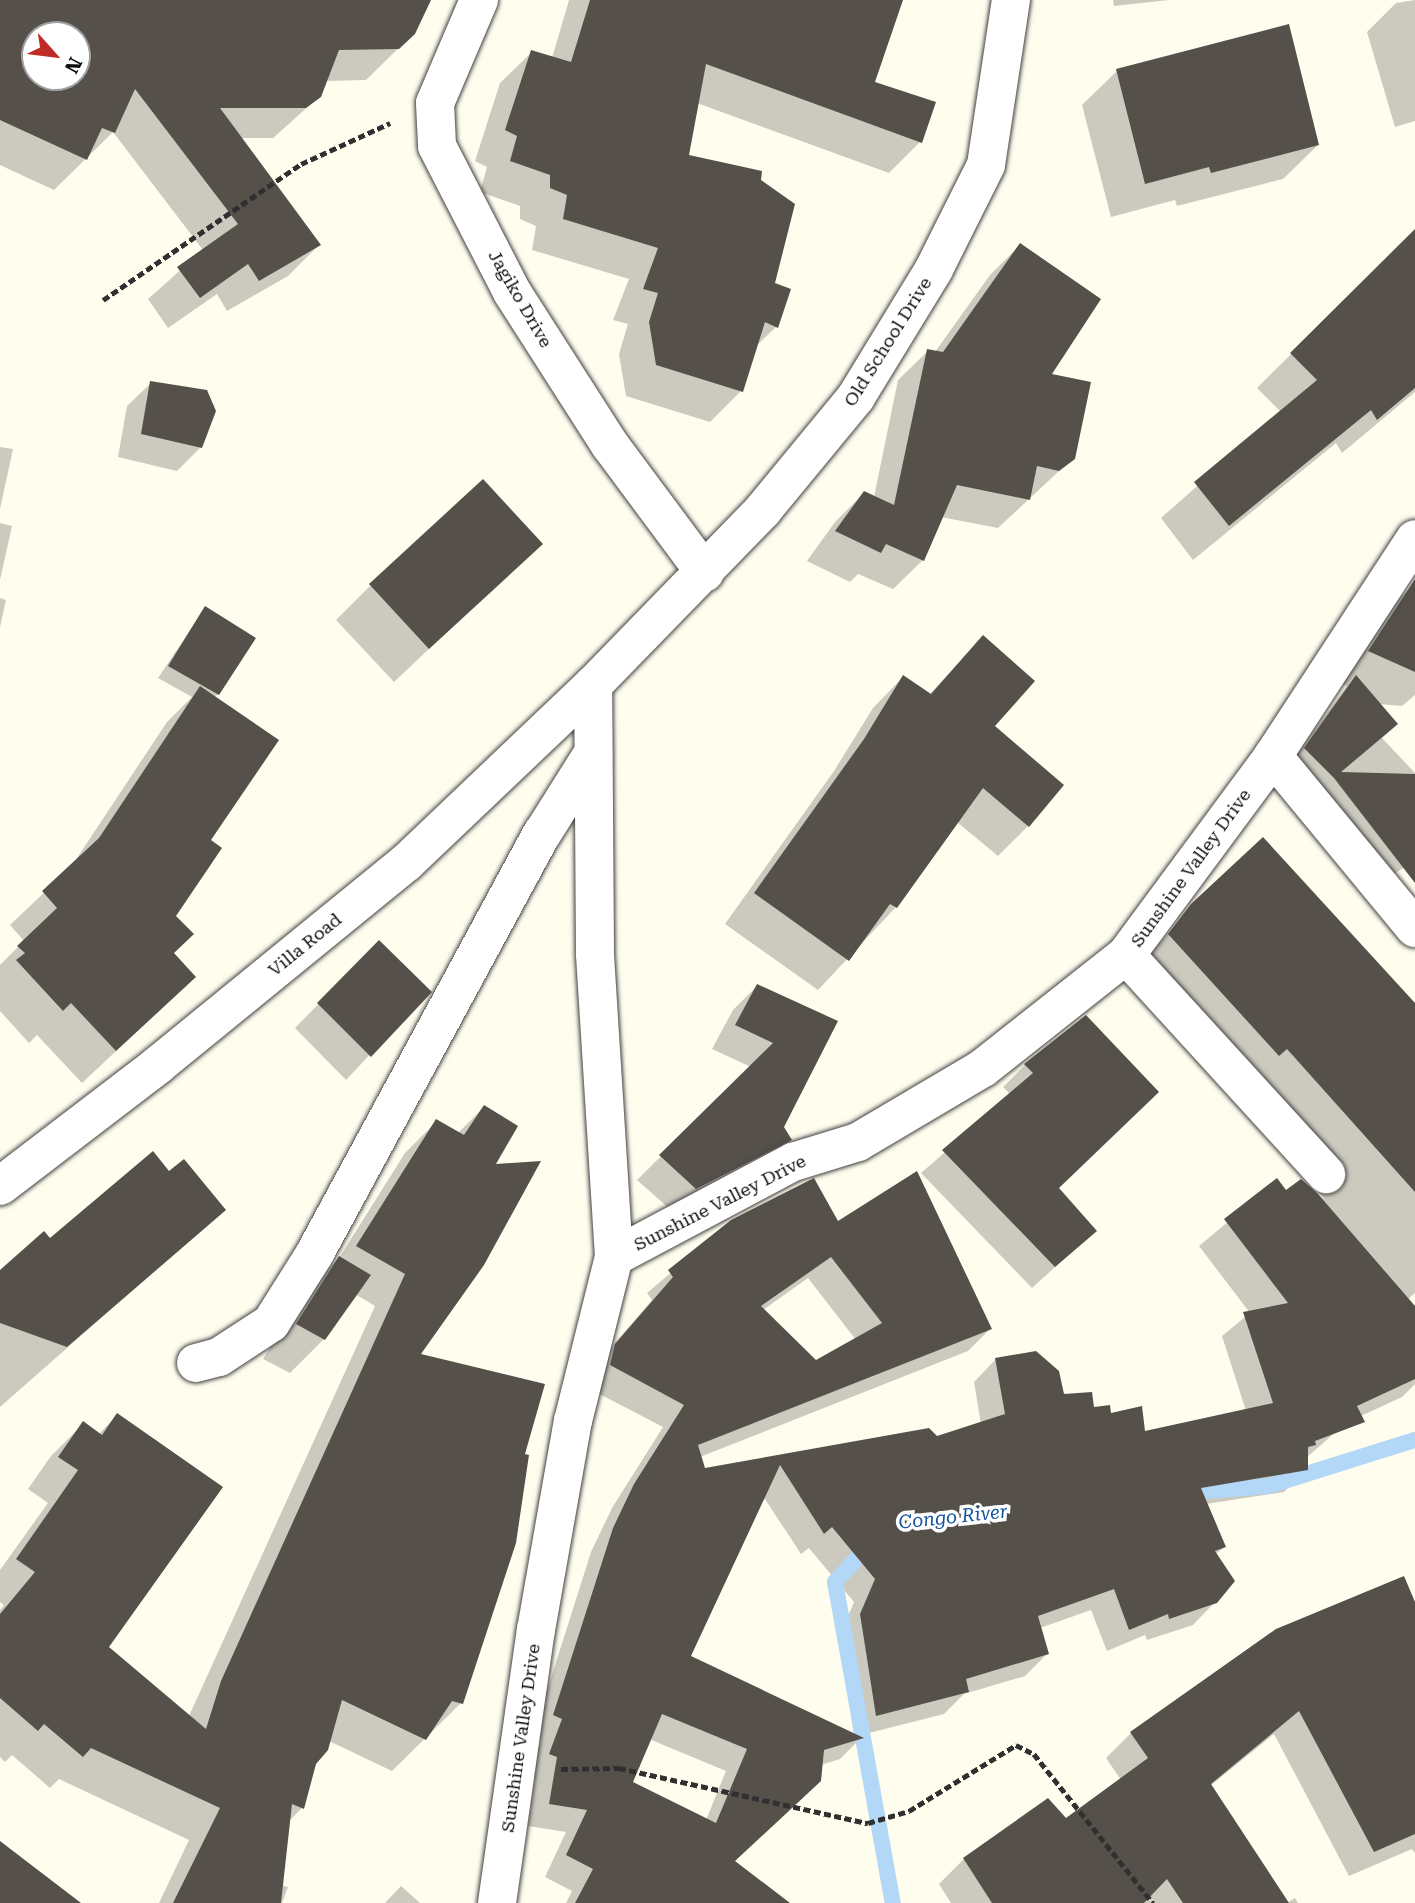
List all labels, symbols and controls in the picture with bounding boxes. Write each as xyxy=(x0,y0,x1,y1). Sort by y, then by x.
north arrow xyxy=(21,21,91,91)
text: N xyxy=(60,53,87,77)
street label: Jagiko Drive xyxy=(483,246,557,352)
street label: Old School Drive xyxy=(840,273,936,411)
street label: Sunshine Valley Drive xyxy=(1126,785,1256,951)
street label: Villa Road xyxy=(264,909,346,981)
street label: Sunshine Valley Drive xyxy=(630,1150,810,1256)
water label: Congo River xyxy=(897,1500,1009,1534)
street label: Sunshine Valley Drive xyxy=(497,1642,545,1834)

